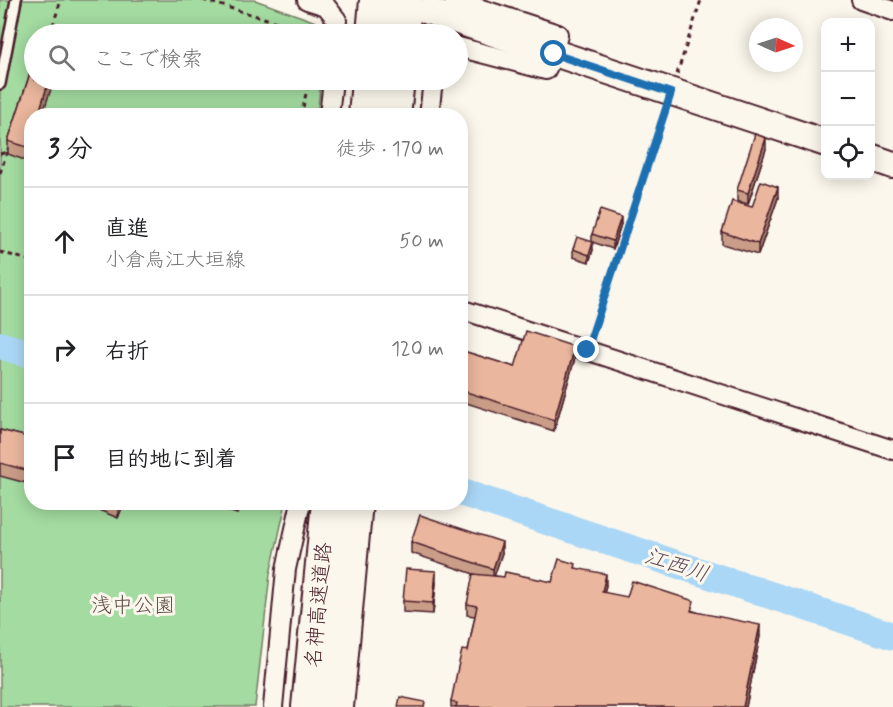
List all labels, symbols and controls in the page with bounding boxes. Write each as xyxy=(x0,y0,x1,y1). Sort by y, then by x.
north arrow xyxy=(749,18,803,72)
map controls xyxy=(821,18,875,180)
button: + xyxy=(821,18,875,72)
search box xyxy=(24,24,468,90)
route start xyxy=(540,40,566,66)
icon: search xyxy=(45,41,78,74)
text: ここで検索 xyxy=(93,46,203,74)
button: − xyxy=(821,72,875,126)
button: locate xyxy=(821,126,875,180)
text: 3 分 xyxy=(48,133,93,167)
text: 徒歩 · 170 m xyxy=(336,136,444,163)
text: 直進 xyxy=(105,215,149,243)
icon: ahead xyxy=(48,225,81,258)
text: 50 m xyxy=(399,228,444,255)
text: 小倉烏江大垣線 xyxy=(105,247,245,274)
icon: right xyxy=(48,333,81,366)
text: 120 m xyxy=(391,336,444,363)
route end xyxy=(573,336,599,362)
text: 右折 xyxy=(105,338,149,366)
icon: arrive xyxy=(48,441,81,474)
text: 目的地に到着 xyxy=(105,446,237,474)
street label: 名神高速道路 xyxy=(300,541,338,669)
water label: 江西川 xyxy=(641,542,712,589)
park label: 浅中公園 xyxy=(91,592,175,620)

